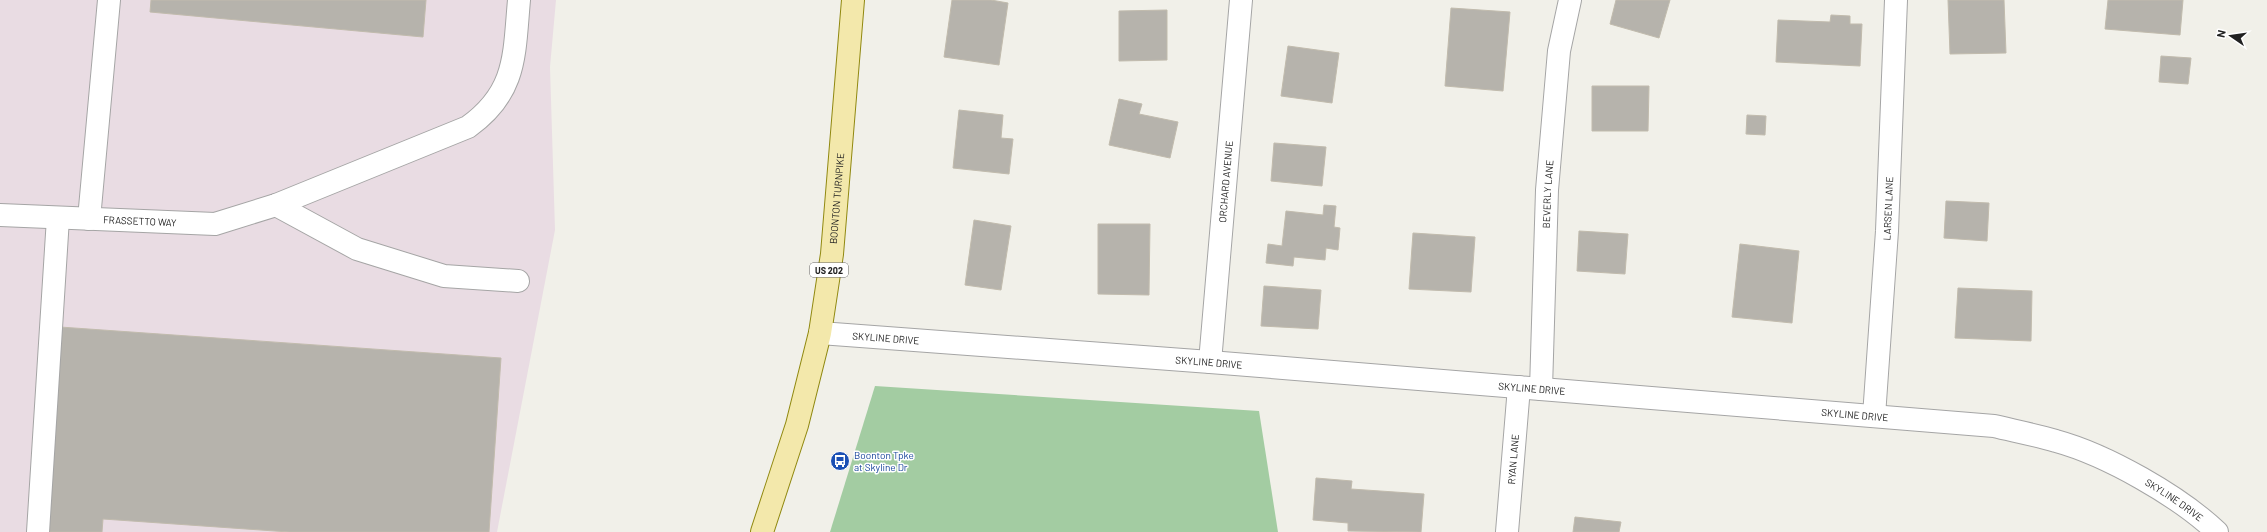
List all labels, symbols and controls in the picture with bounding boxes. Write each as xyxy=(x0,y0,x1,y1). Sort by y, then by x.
north arrow xyxy=(2211,16,2251,56)
text: N xyxy=(2214,29,2228,39)
street label: ORCHARD AVENUE xyxy=(1216,140,1235,223)
street label: BOONTON TURNPIKE xyxy=(827,152,846,245)
street label: BEVERLY LANE xyxy=(1540,159,1556,228)
street label: LARSEN LANE xyxy=(1880,176,1895,241)
street label: FRASSETTO WAY xyxy=(103,213,177,228)
road number: US 202 xyxy=(810,263,848,277)
street label: SKYLINE DRIVE xyxy=(852,329,920,346)
street label: SKYLINE DRIVE xyxy=(1175,353,1243,371)
street label: SKYLINE DRIVE xyxy=(1498,380,1566,397)
street label: SKYLINE DRIVE xyxy=(1821,406,1889,423)
street label: RYAN LANE xyxy=(1505,434,1521,485)
place label: Boonton Tpke at Skyline Dr xyxy=(854,449,914,473)
bus stop icon: Boonton Tpke at Skyline Dr xyxy=(829,450,851,472)
street label: SKYLINE DRIVE xyxy=(2143,476,2206,524)

